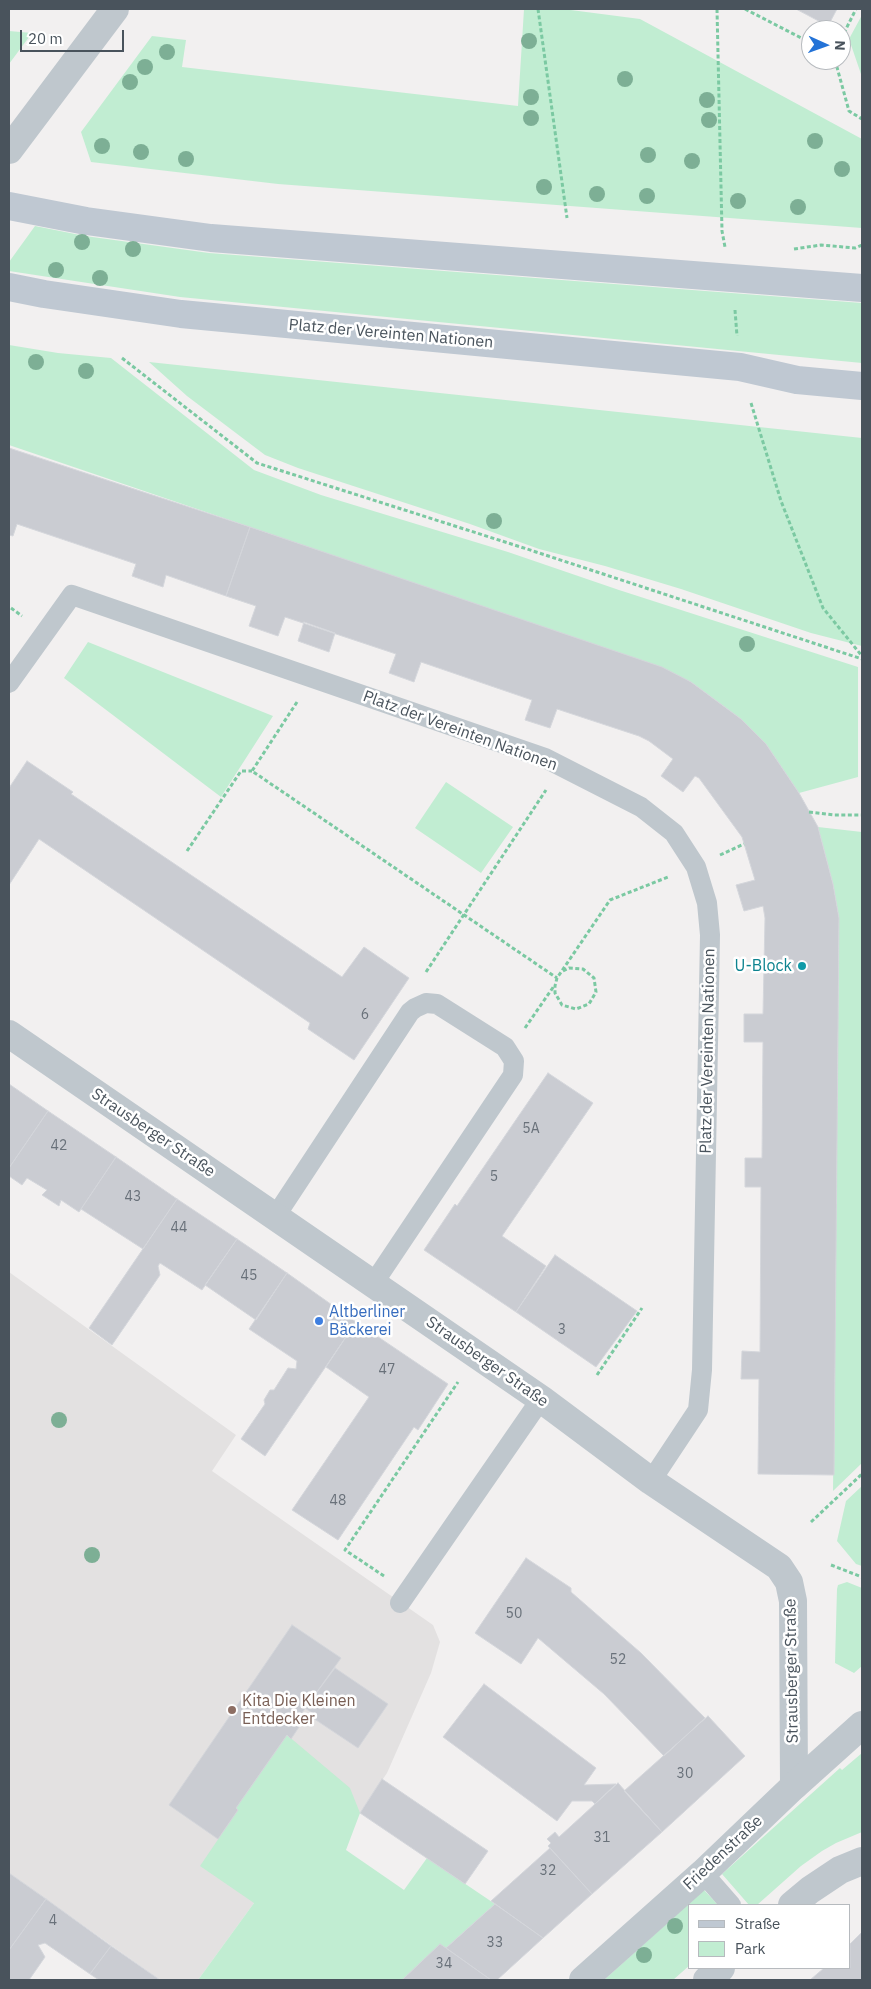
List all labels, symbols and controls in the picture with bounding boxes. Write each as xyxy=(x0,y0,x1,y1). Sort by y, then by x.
scale bar xyxy=(22,20,126,52)
north arrow xyxy=(801,20,851,70)
text: 20 m xyxy=(28,29,63,48)
text: N xyxy=(831,40,849,51)
street label: Platz der Vereinten Nationen xyxy=(288,315,494,353)
street label: Platz der Vereinten Nationen xyxy=(360,687,560,775)
street label: Platz der Vereinten Nationen xyxy=(697,948,719,1154)
place label: U-Block xyxy=(735,956,792,976)
marker: U-Block xyxy=(796,960,808,972)
house number: 6 xyxy=(361,1007,369,1023)
street label: Strausberger Straße xyxy=(88,1085,218,1181)
house number: 5A xyxy=(522,1121,540,1137)
house number: 42 xyxy=(51,1138,67,1154)
house number: 5 xyxy=(490,1169,498,1185)
house number: 43 xyxy=(125,1189,141,1205)
house number: 44 xyxy=(171,1220,187,1236)
house number: 45 xyxy=(241,1268,257,1284)
place label: Altberliner Bäckerei xyxy=(329,1302,405,1340)
street label: Strausberger Straße xyxy=(422,1313,552,1411)
marker: Altberliner Bäckerei xyxy=(313,1315,325,1327)
house number: 3 xyxy=(558,1322,566,1338)
house number: 47 xyxy=(379,1362,395,1378)
house number: 48 xyxy=(330,1493,346,1509)
street label: Strausberger Straße xyxy=(781,1598,803,1744)
house number: 50 xyxy=(506,1606,522,1622)
house number: 52 xyxy=(610,1652,626,1668)
place label: Kita Die Kleinen Entdecker xyxy=(242,1691,356,1729)
marker: Kita Die Kleinen Entdecker xyxy=(226,1704,238,1716)
house number: 30 xyxy=(677,1766,693,1782)
street label: Friedenstraße xyxy=(679,1812,767,1894)
house number: 31 xyxy=(594,1830,610,1846)
house number: 32 xyxy=(540,1863,556,1879)
legend xyxy=(688,1904,851,1969)
house number: 4 xyxy=(49,1913,57,1929)
text: Straße xyxy=(735,1914,780,1933)
house number: 33 xyxy=(487,1935,503,1951)
text: Park xyxy=(735,1939,765,1958)
house number: 34 xyxy=(436,1956,452,1972)

